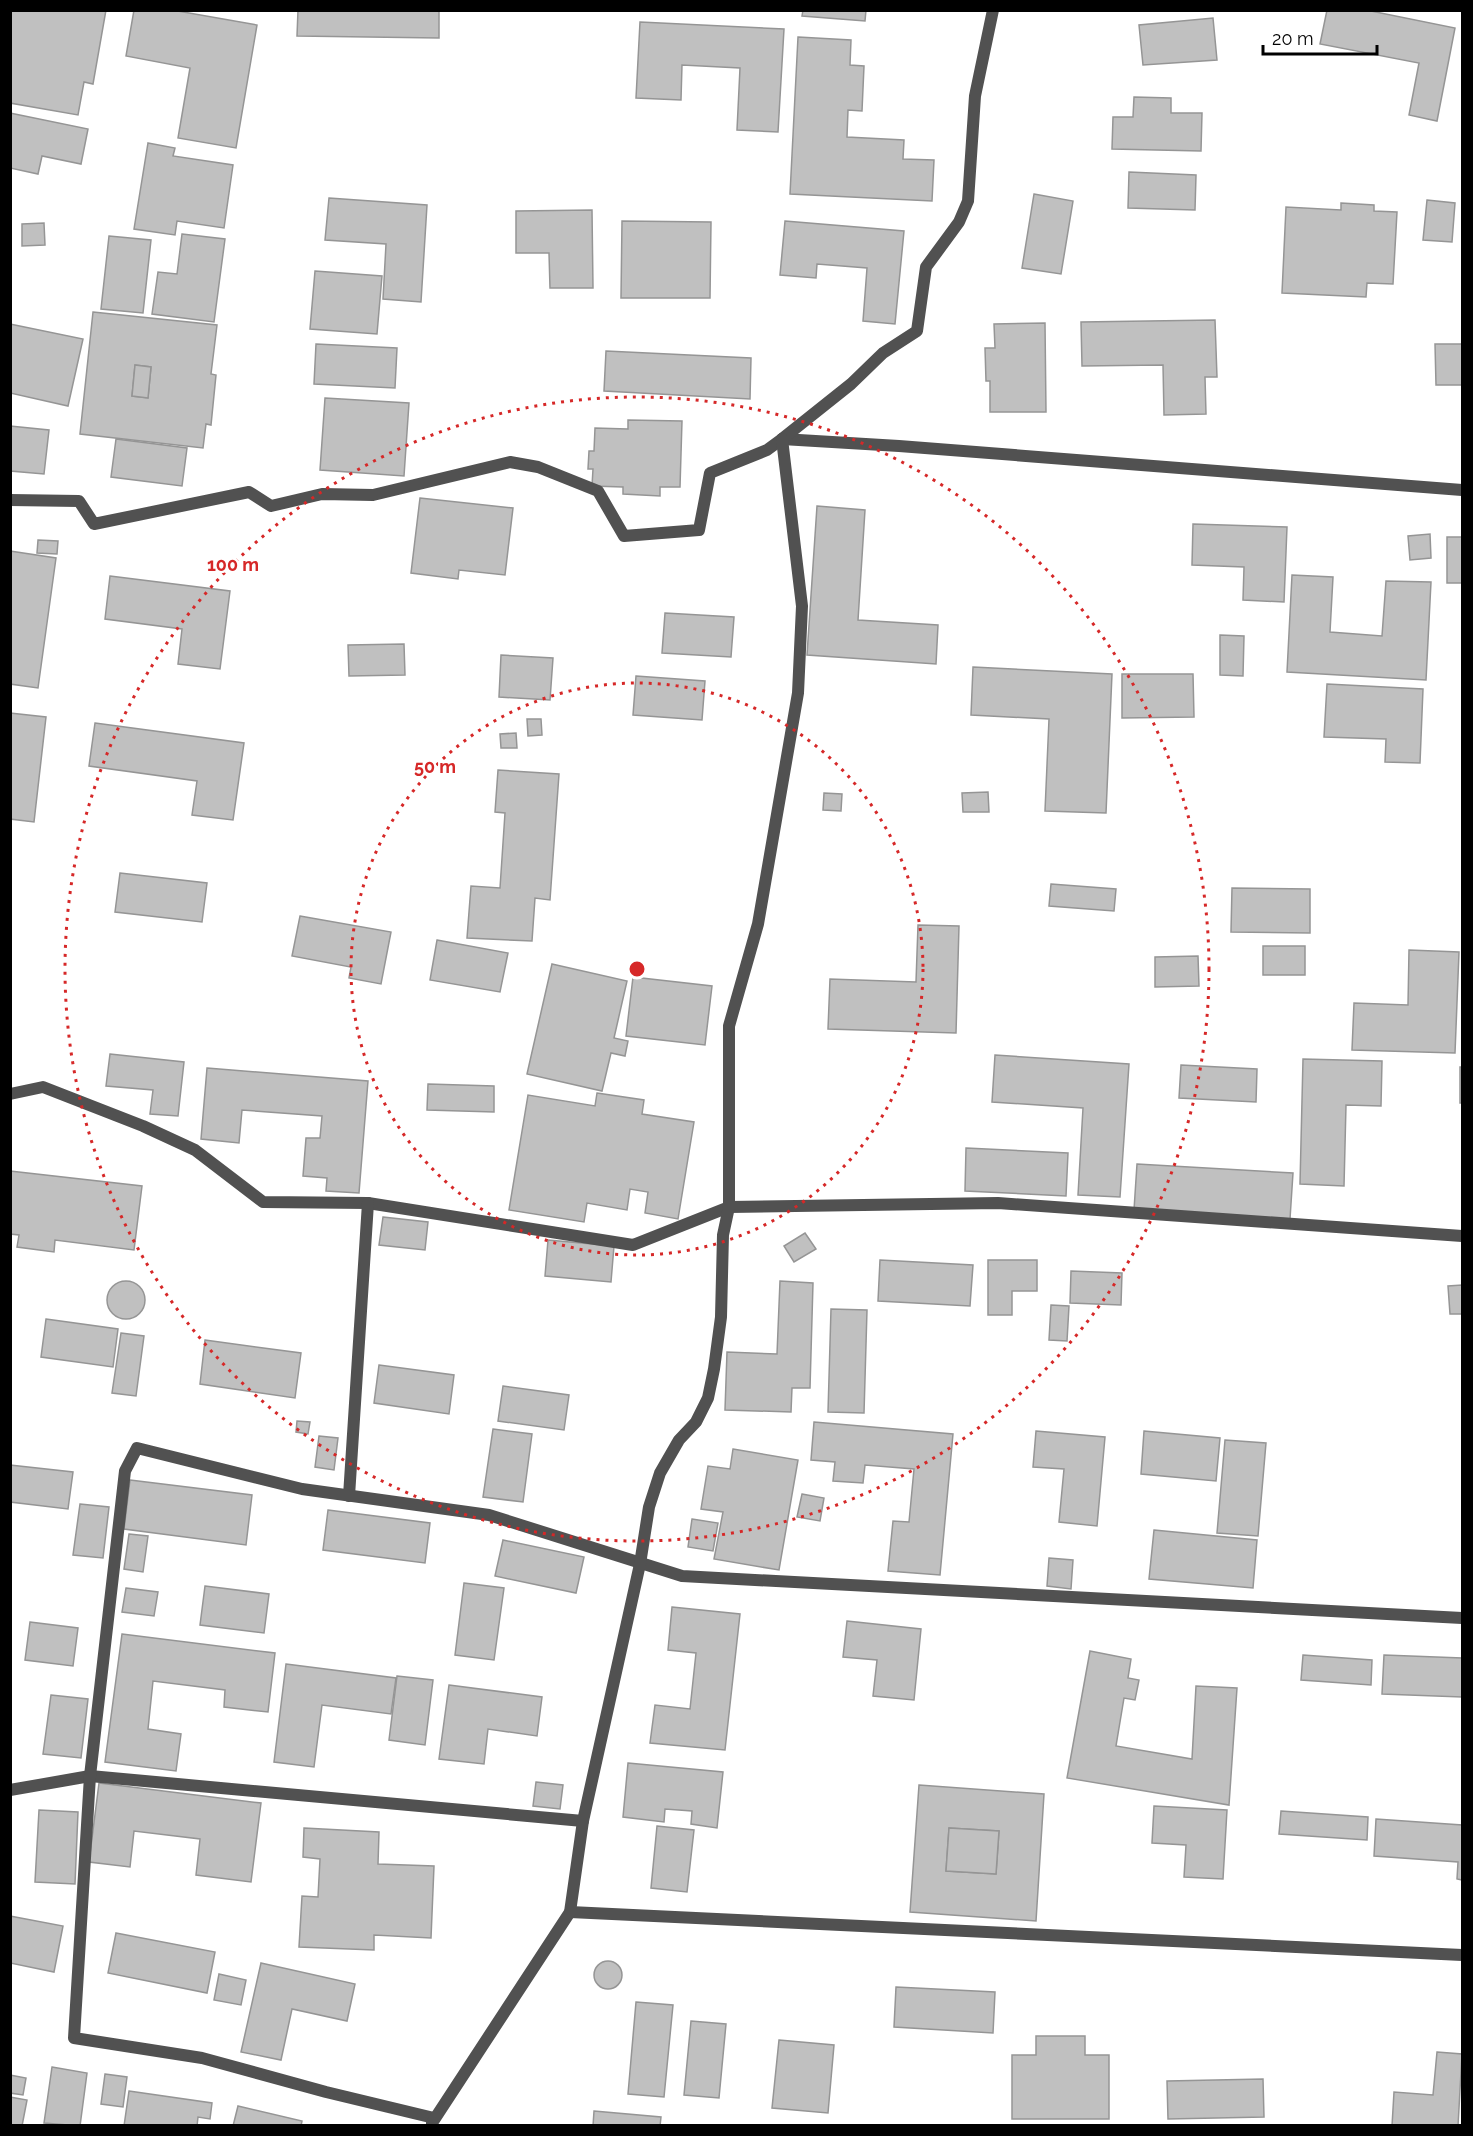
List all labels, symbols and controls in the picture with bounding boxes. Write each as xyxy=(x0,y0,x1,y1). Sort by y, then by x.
scale bar xyxy=(1263,18,1377,56)
text: 20 m xyxy=(1272,28,1314,49)
text: 100 m xyxy=(207,554,259,575)
text: 50 m xyxy=(414,756,456,777)
centre of rings xyxy=(627,959,647,979)

